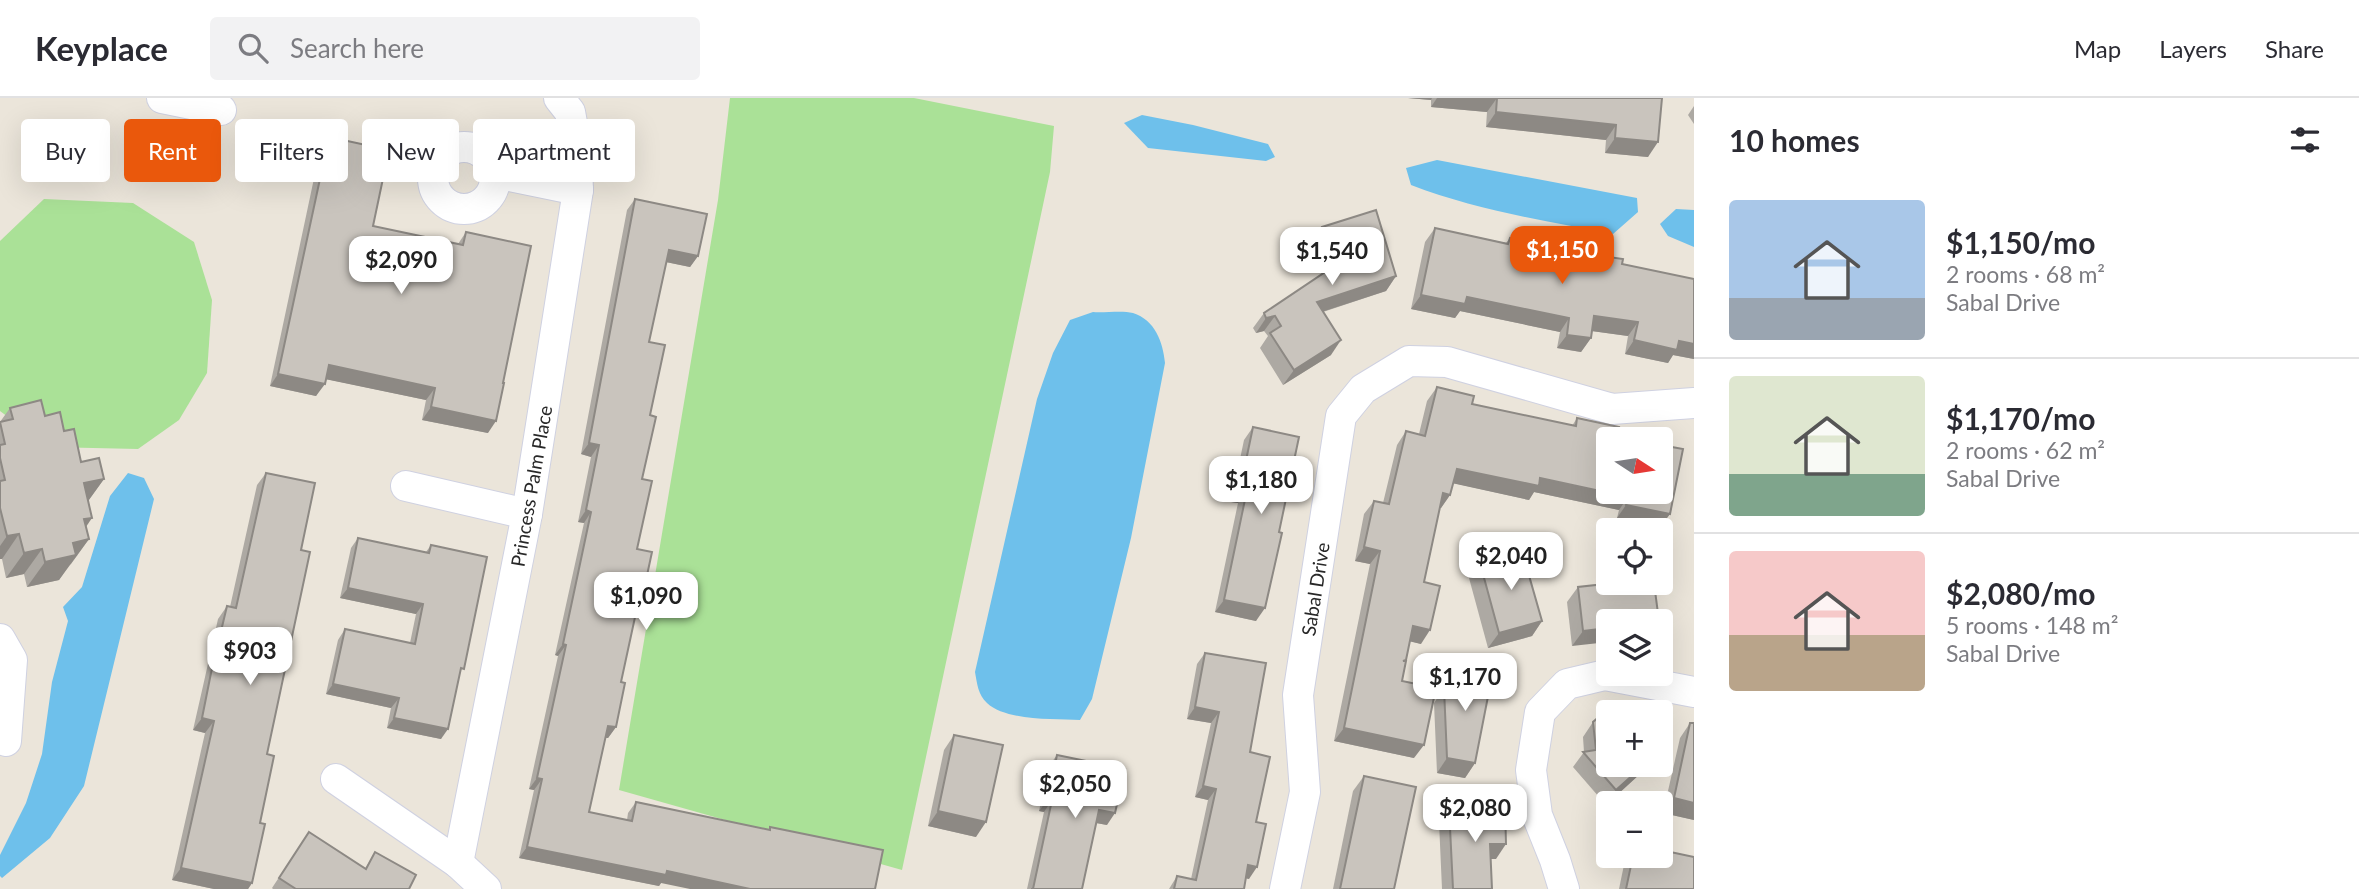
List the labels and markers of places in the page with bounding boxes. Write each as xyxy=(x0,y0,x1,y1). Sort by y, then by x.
pin: $1,150 xyxy=(1505,226,1619,286)
pin: $1,540 xyxy=(1275,228,1389,287)
pin: $2,090 xyxy=(344,236,458,296)
pin: $1,180 xyxy=(1204,456,1318,516)
pin: $2,040 xyxy=(1454,532,1568,592)
pin: $1,090 xyxy=(589,573,703,632)
pin: $903 xyxy=(209,628,291,687)
pin: $1,170 xyxy=(1408,654,1522,713)
pin: $2,050 xyxy=(1018,760,1132,820)
pin: $2,080 xyxy=(1418,784,1532,844)

